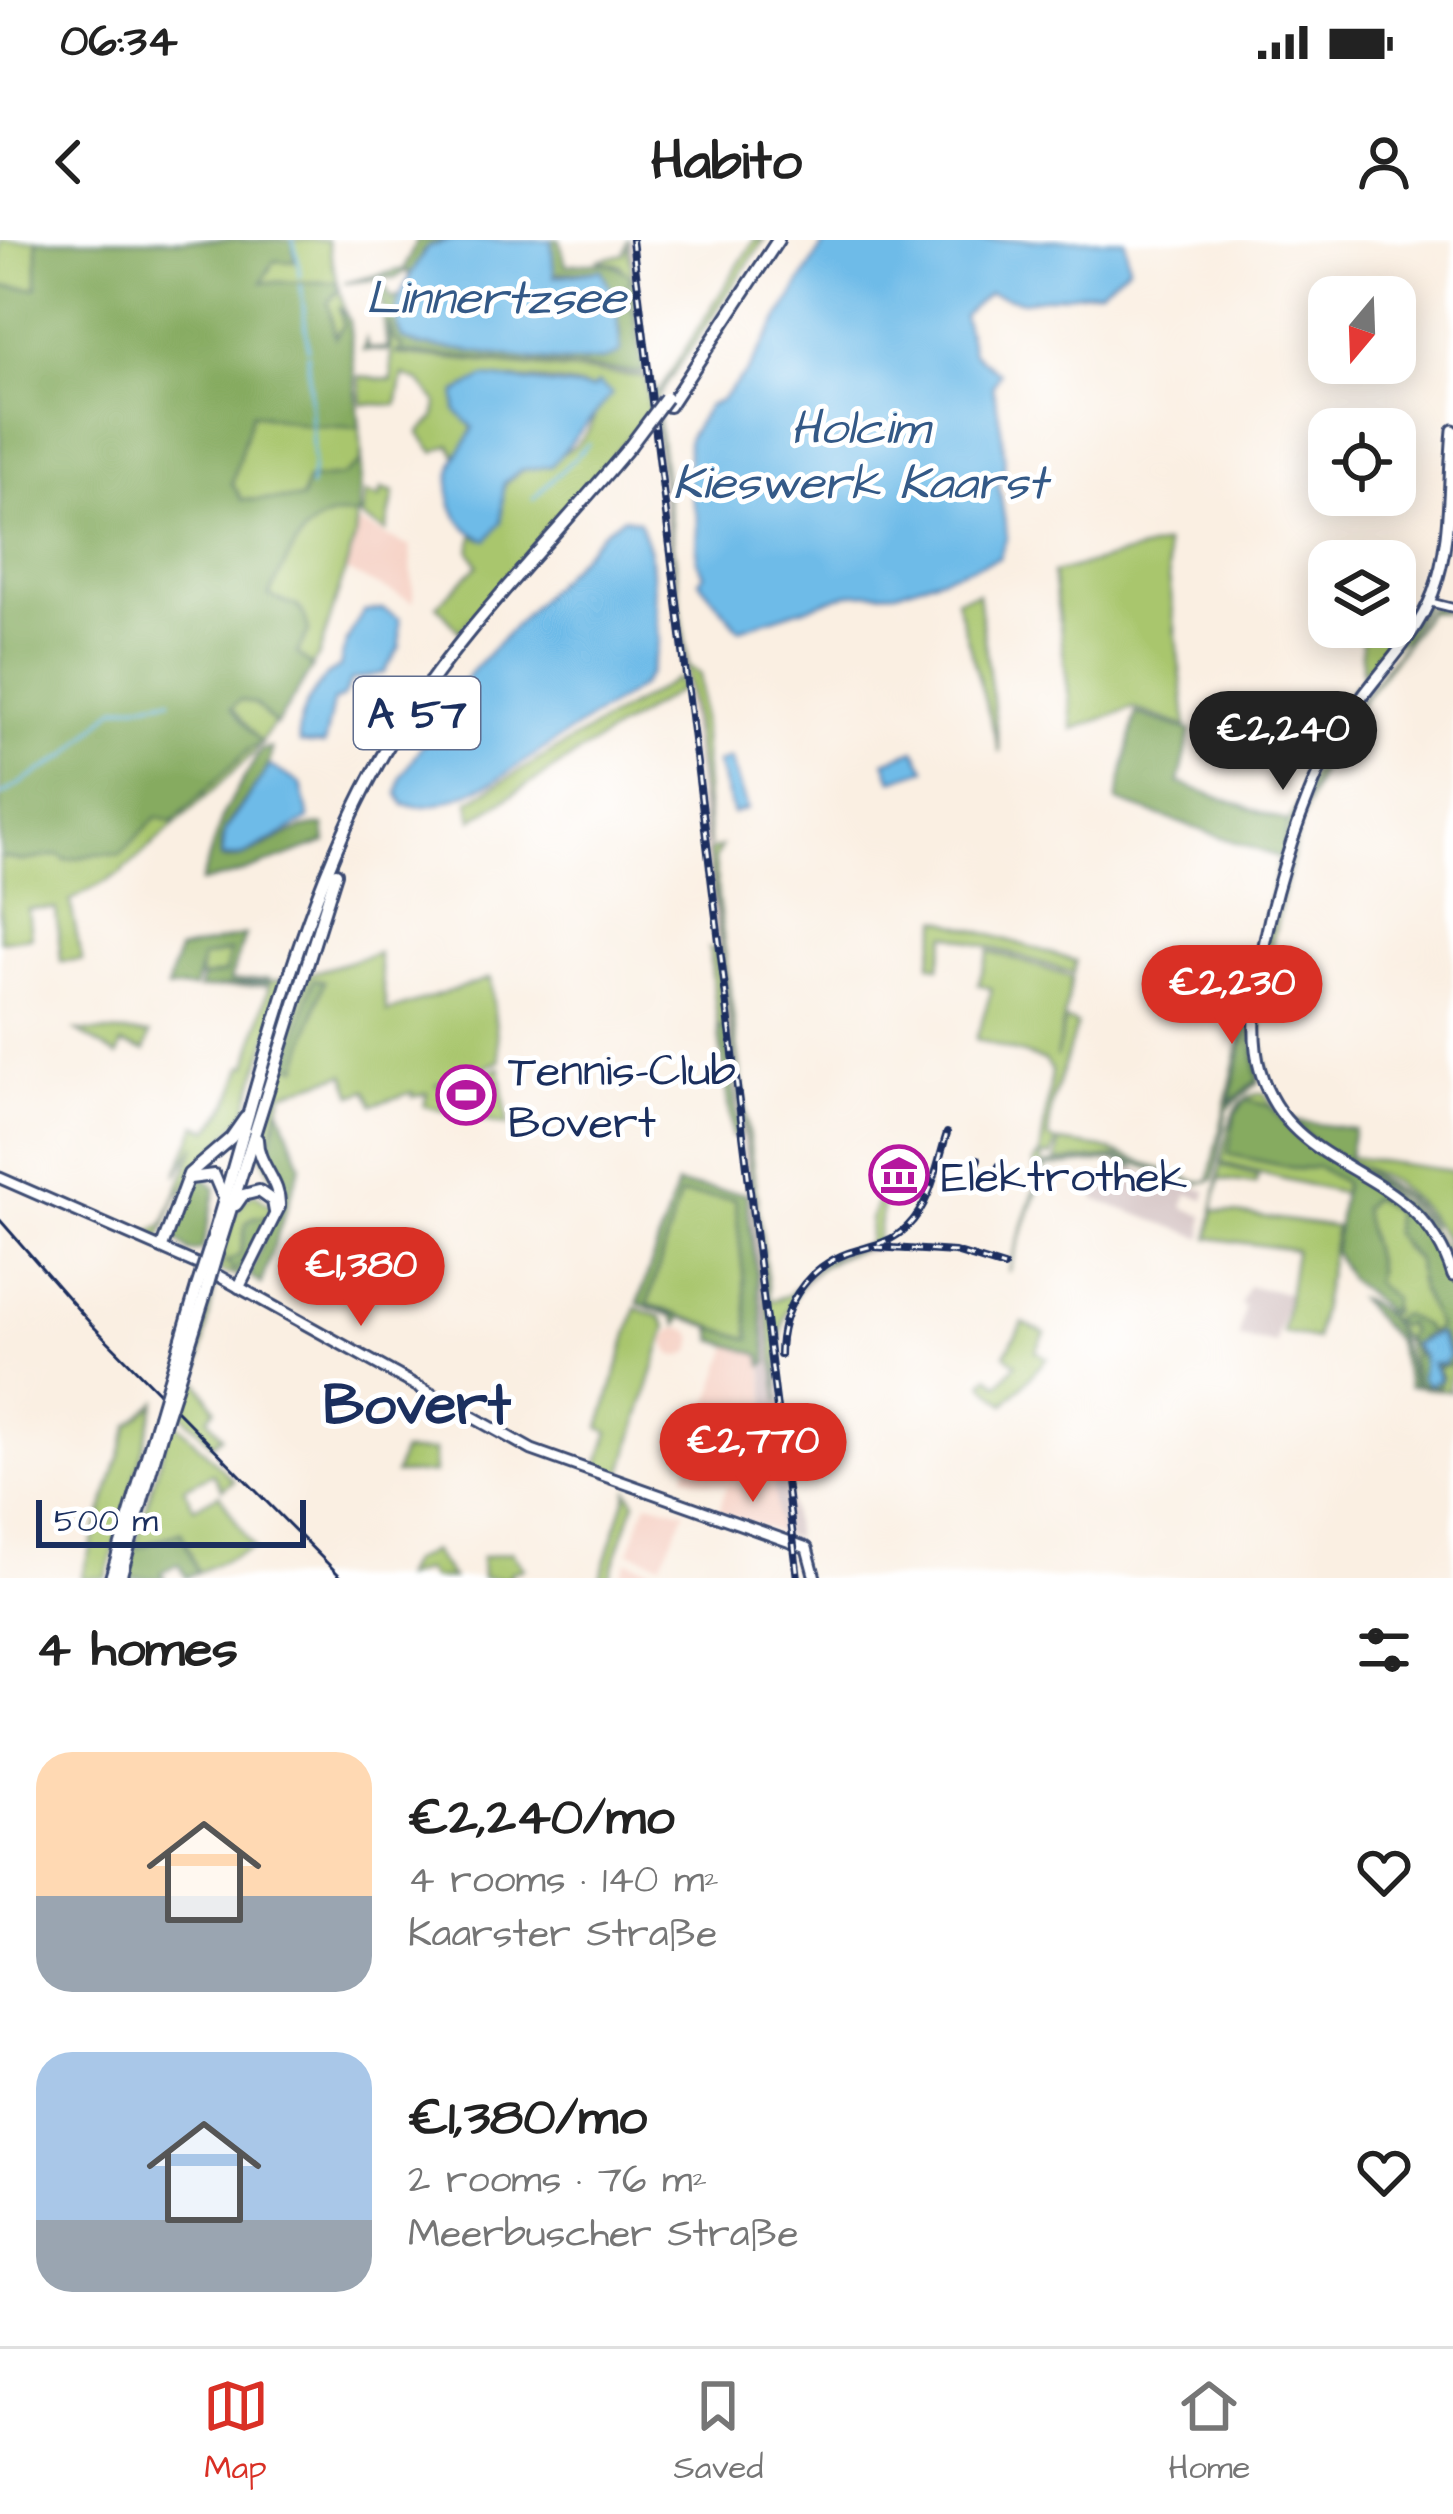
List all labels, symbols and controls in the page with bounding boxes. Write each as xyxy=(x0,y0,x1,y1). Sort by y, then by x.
text: 06:34 xyxy=(60,11,178,73)
text: Habito xyxy=(651,125,802,200)
icon: back xyxy=(36,129,102,195)
icon: person xyxy=(1351,129,1417,195)
water label: Linnertzsee xyxy=(366,266,628,332)
north arrow xyxy=(1308,276,1416,384)
map controls xyxy=(1308,276,1416,648)
water label: Holcim Kieswerk Kaarst xyxy=(673,396,1052,517)
button: locate xyxy=(1308,408,1416,516)
button: layers xyxy=(1308,540,1416,648)
road number: A 57 xyxy=(354,677,480,749)
pin: €2,240 xyxy=(1185,691,1381,793)
text: €2,240 xyxy=(1216,703,1350,757)
pin: €2,230 xyxy=(1134,945,1330,1047)
text: €2,230 xyxy=(1168,957,1296,1011)
place label: Tennis-Club Bovert xyxy=(508,1041,736,1155)
sports icon: Tennis-Club Bovert xyxy=(435,1064,497,1126)
museum icon: Elektrothek xyxy=(868,1144,930,1206)
place label: Elektrothek xyxy=(941,1147,1188,1209)
pin: €1,380 xyxy=(263,1227,459,1329)
text: €1,380 xyxy=(305,1239,417,1293)
district label: Bovert xyxy=(323,1367,512,1446)
pin: €2,770 xyxy=(655,1403,851,1505)
text: €2,770 xyxy=(687,1415,819,1469)
scale bar xyxy=(36,1494,306,1547)
text: 500 m xyxy=(54,1498,158,1544)
text: 4 homes xyxy=(36,1615,238,1686)
icon: filters xyxy=(1351,1617,1417,1683)
text: €2,240/mo xyxy=(408,1783,674,1854)
icon: home xyxy=(132,1800,276,1944)
icon: heart xyxy=(1351,1839,1417,1905)
text: 4 rooms · 140 m² xyxy=(408,1854,719,1908)
text: Kaarster Straße xyxy=(408,1908,717,1962)
text: €1,380/mo xyxy=(408,2083,647,2154)
icon: home xyxy=(132,2100,276,2244)
icon: heart xyxy=(1351,2139,1417,2205)
text: 2 rooms · 76 m² xyxy=(408,2154,707,2208)
text: Meerbuscher Straße xyxy=(408,2208,799,2262)
tab: Map xyxy=(203,2373,269,2491)
tab: Saved xyxy=(674,2373,763,2491)
tab: Home xyxy=(1168,2373,1250,2491)

